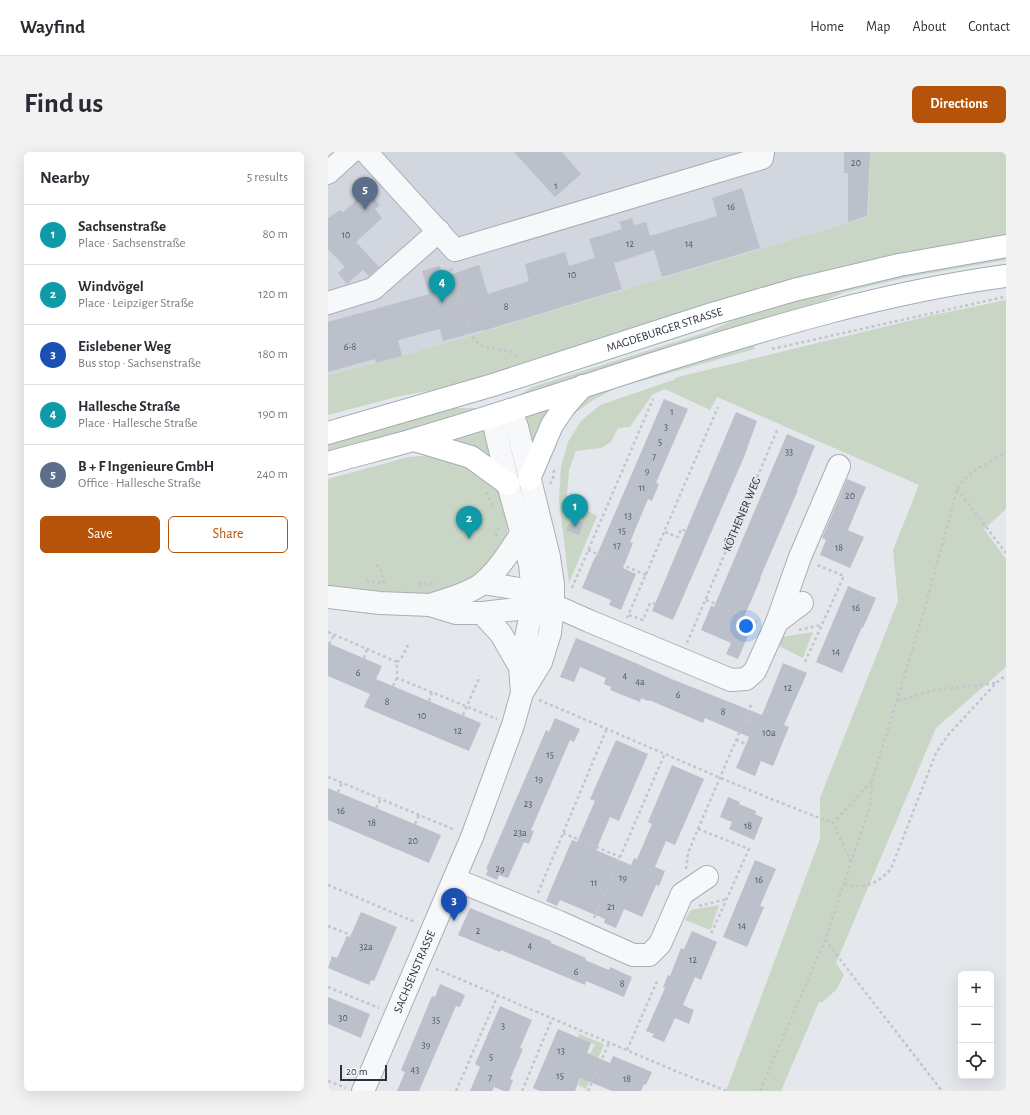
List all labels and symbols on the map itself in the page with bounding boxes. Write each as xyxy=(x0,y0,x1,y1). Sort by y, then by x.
house number: 20 xyxy=(851,158,861,168)
pin: 5 xyxy=(352,177,378,210)
house number: 1 xyxy=(554,181,558,191)
house number: 16 xyxy=(727,202,735,212)
house number: 10 xyxy=(342,230,350,240)
house number: 12 xyxy=(626,239,634,249)
house number: 14 xyxy=(685,239,693,249)
pin: 4 xyxy=(429,270,455,303)
house number: 10 xyxy=(568,270,576,280)
house number: 8 xyxy=(504,302,509,312)
street label: MAGDEBURGER STRASSE xyxy=(605,305,724,354)
house number: 6-8 xyxy=(344,342,357,352)
house number: 1 xyxy=(670,407,674,417)
house number: 3 xyxy=(664,422,668,432)
house number: 5 xyxy=(658,437,662,447)
house number: 33 xyxy=(785,447,793,457)
house number: 7 xyxy=(652,452,656,462)
house number: 9 xyxy=(645,466,650,476)
street label: KÖTHENER WEG xyxy=(721,475,763,553)
house number: 11 xyxy=(639,483,645,493)
house number: 20 xyxy=(845,491,855,501)
pin: 1 xyxy=(562,494,588,527)
pin: 2 xyxy=(456,506,482,539)
house number: 13 xyxy=(624,511,632,521)
house number: 15 xyxy=(618,526,626,536)
house number: 17 xyxy=(613,541,621,551)
house number: 18 xyxy=(835,543,843,553)
house number: 16 xyxy=(852,603,860,613)
your location xyxy=(736,616,756,636)
house number: 14 xyxy=(832,647,840,657)
house number: 6 xyxy=(356,668,361,678)
house number: 4 xyxy=(623,671,628,681)
house number: 4a xyxy=(635,677,645,687)
house number: 12 xyxy=(784,683,792,693)
house number: 6 xyxy=(676,690,681,700)
house number: 8 xyxy=(385,697,390,707)
house number: 8 xyxy=(721,707,726,717)
house number: 10 xyxy=(418,711,426,721)
house number: 12 xyxy=(454,726,462,736)
house number: 10a xyxy=(762,728,776,738)
house number: 15 xyxy=(546,750,554,760)
house number: 19 xyxy=(535,774,543,784)
house number: 23 xyxy=(524,799,532,809)
house number: 16 xyxy=(337,806,345,816)
house number: 18 xyxy=(368,818,376,828)
house number: 18 xyxy=(744,821,752,831)
house number: 23a xyxy=(513,828,527,838)
house number: 20 xyxy=(408,836,418,846)
house number: 29 xyxy=(495,864,505,874)
house number: 19 xyxy=(619,873,627,883)
house number: 16 xyxy=(755,875,763,885)
house number: 11 xyxy=(591,878,597,888)
pin: 3 xyxy=(441,888,467,921)
house number: 21 xyxy=(607,902,615,912)
house number: 14 xyxy=(738,921,746,931)
house number: 2 xyxy=(476,926,481,936)
street label: SACHSENSTRASSE xyxy=(391,928,437,1015)
house number: 4 xyxy=(528,941,533,951)
house number: 32a xyxy=(359,942,373,952)
house number: 12 xyxy=(689,955,697,965)
house number: 6 xyxy=(574,967,579,977)
house number: 8 xyxy=(620,979,625,989)
house number: 30 xyxy=(338,1013,348,1023)
house number: 35 xyxy=(432,1015,440,1025)
house number: 3 xyxy=(501,1021,505,1031)
house number: 39 xyxy=(422,1040,431,1050)
house number: 13 xyxy=(557,1046,565,1056)
house number: 5 xyxy=(489,1052,493,1062)
scale bar xyxy=(340,1063,387,1082)
house number: 43 xyxy=(411,1065,419,1075)
house number: 15 xyxy=(556,1071,564,1081)
house number: 7 xyxy=(488,1073,492,1083)
house number: 18 xyxy=(623,1074,631,1084)

